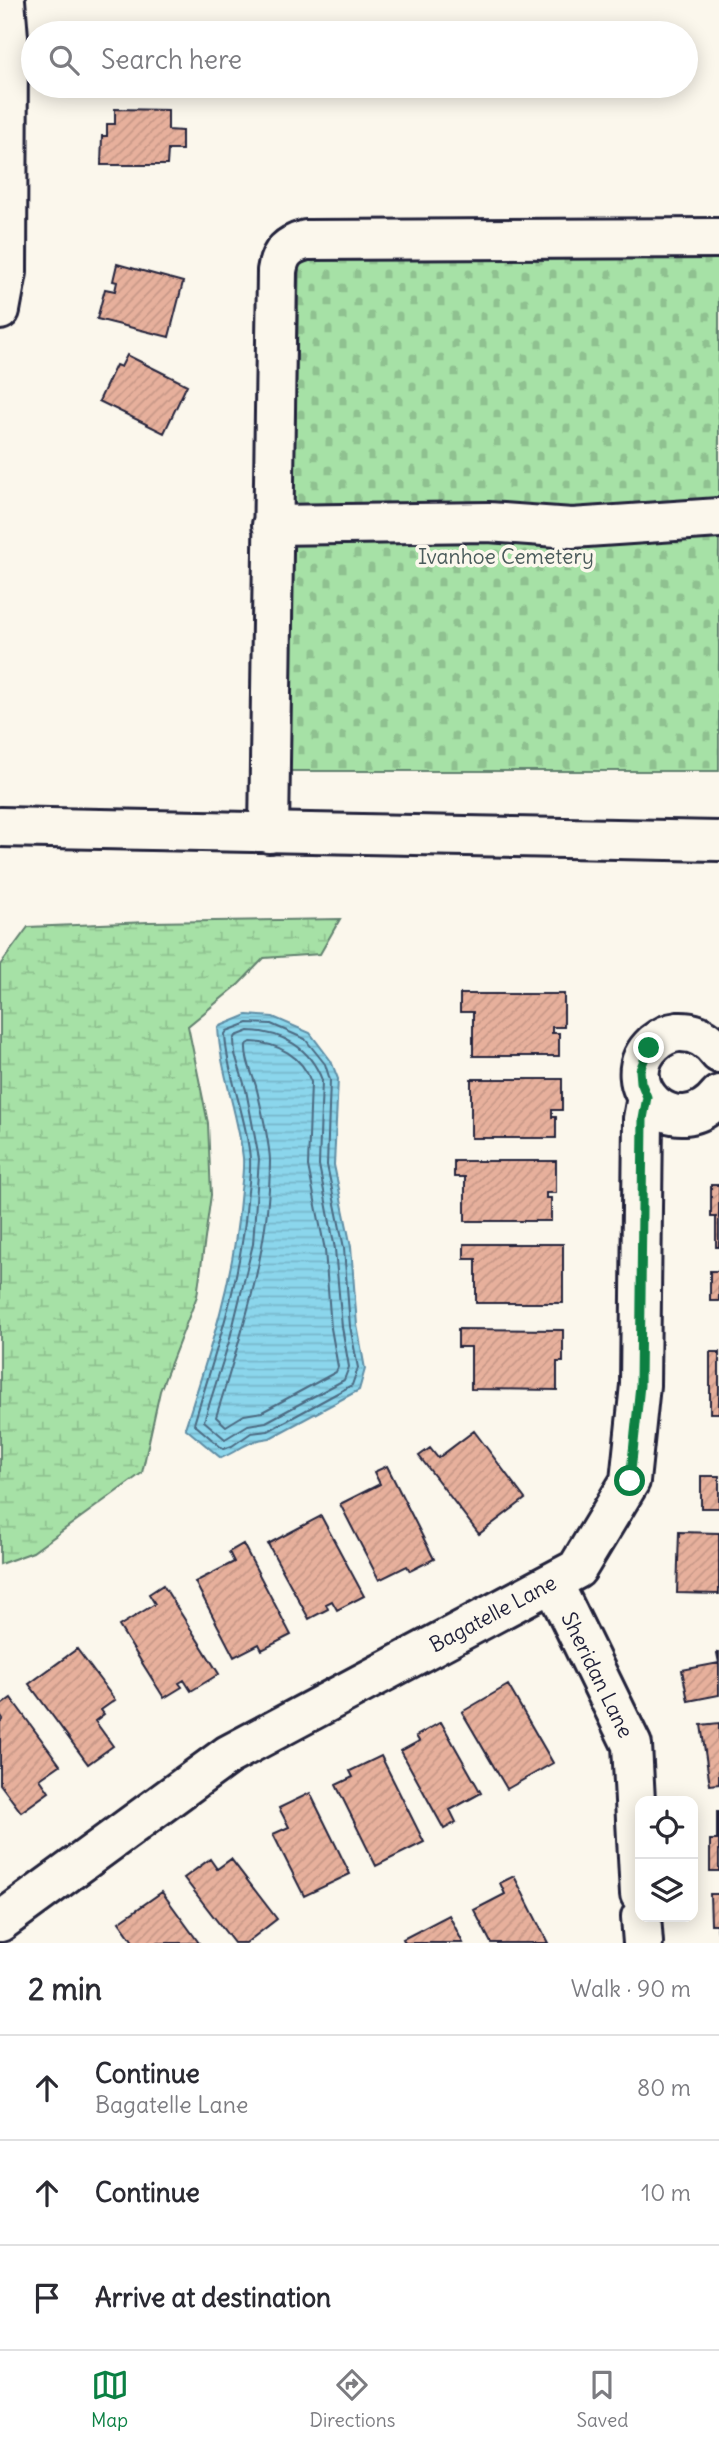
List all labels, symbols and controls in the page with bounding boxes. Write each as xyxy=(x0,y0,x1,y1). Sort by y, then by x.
search box xyxy=(21,21,698,98)
icon: search xyxy=(45,41,83,79)
text: Search here xyxy=(101,43,242,76)
park label: Ivanhoe Cemetery xyxy=(418,543,594,570)
route end xyxy=(633,1032,664,1063)
route start xyxy=(614,1465,645,1496)
street label: Bagatelle Lane xyxy=(425,1569,561,1658)
street label: Sheridan Lane xyxy=(555,1607,640,1742)
map controls xyxy=(635,1796,698,1922)
button: locate xyxy=(635,1796,698,1859)
button: layers xyxy=(635,1859,698,1922)
text: 2 min xyxy=(28,1970,102,2008)
text: Walk · 90 m xyxy=(571,1974,691,2003)
text: Continue xyxy=(95,2057,200,2090)
icon: ahead xyxy=(28,2069,66,2107)
text: 80 m xyxy=(637,2073,691,2102)
text: Bagatelle Lane xyxy=(95,2090,248,2119)
icon: ahead xyxy=(28,2174,66,2212)
text: Continue xyxy=(95,2176,200,2209)
text: 10 m xyxy=(641,2178,691,2207)
icon: arrive xyxy=(28,2279,66,2317)
text: Arrive at destination xyxy=(95,2281,331,2314)
tab: Map xyxy=(91,2366,129,2432)
tab: Directions xyxy=(310,2366,395,2432)
tab: Saved xyxy=(576,2366,628,2432)

